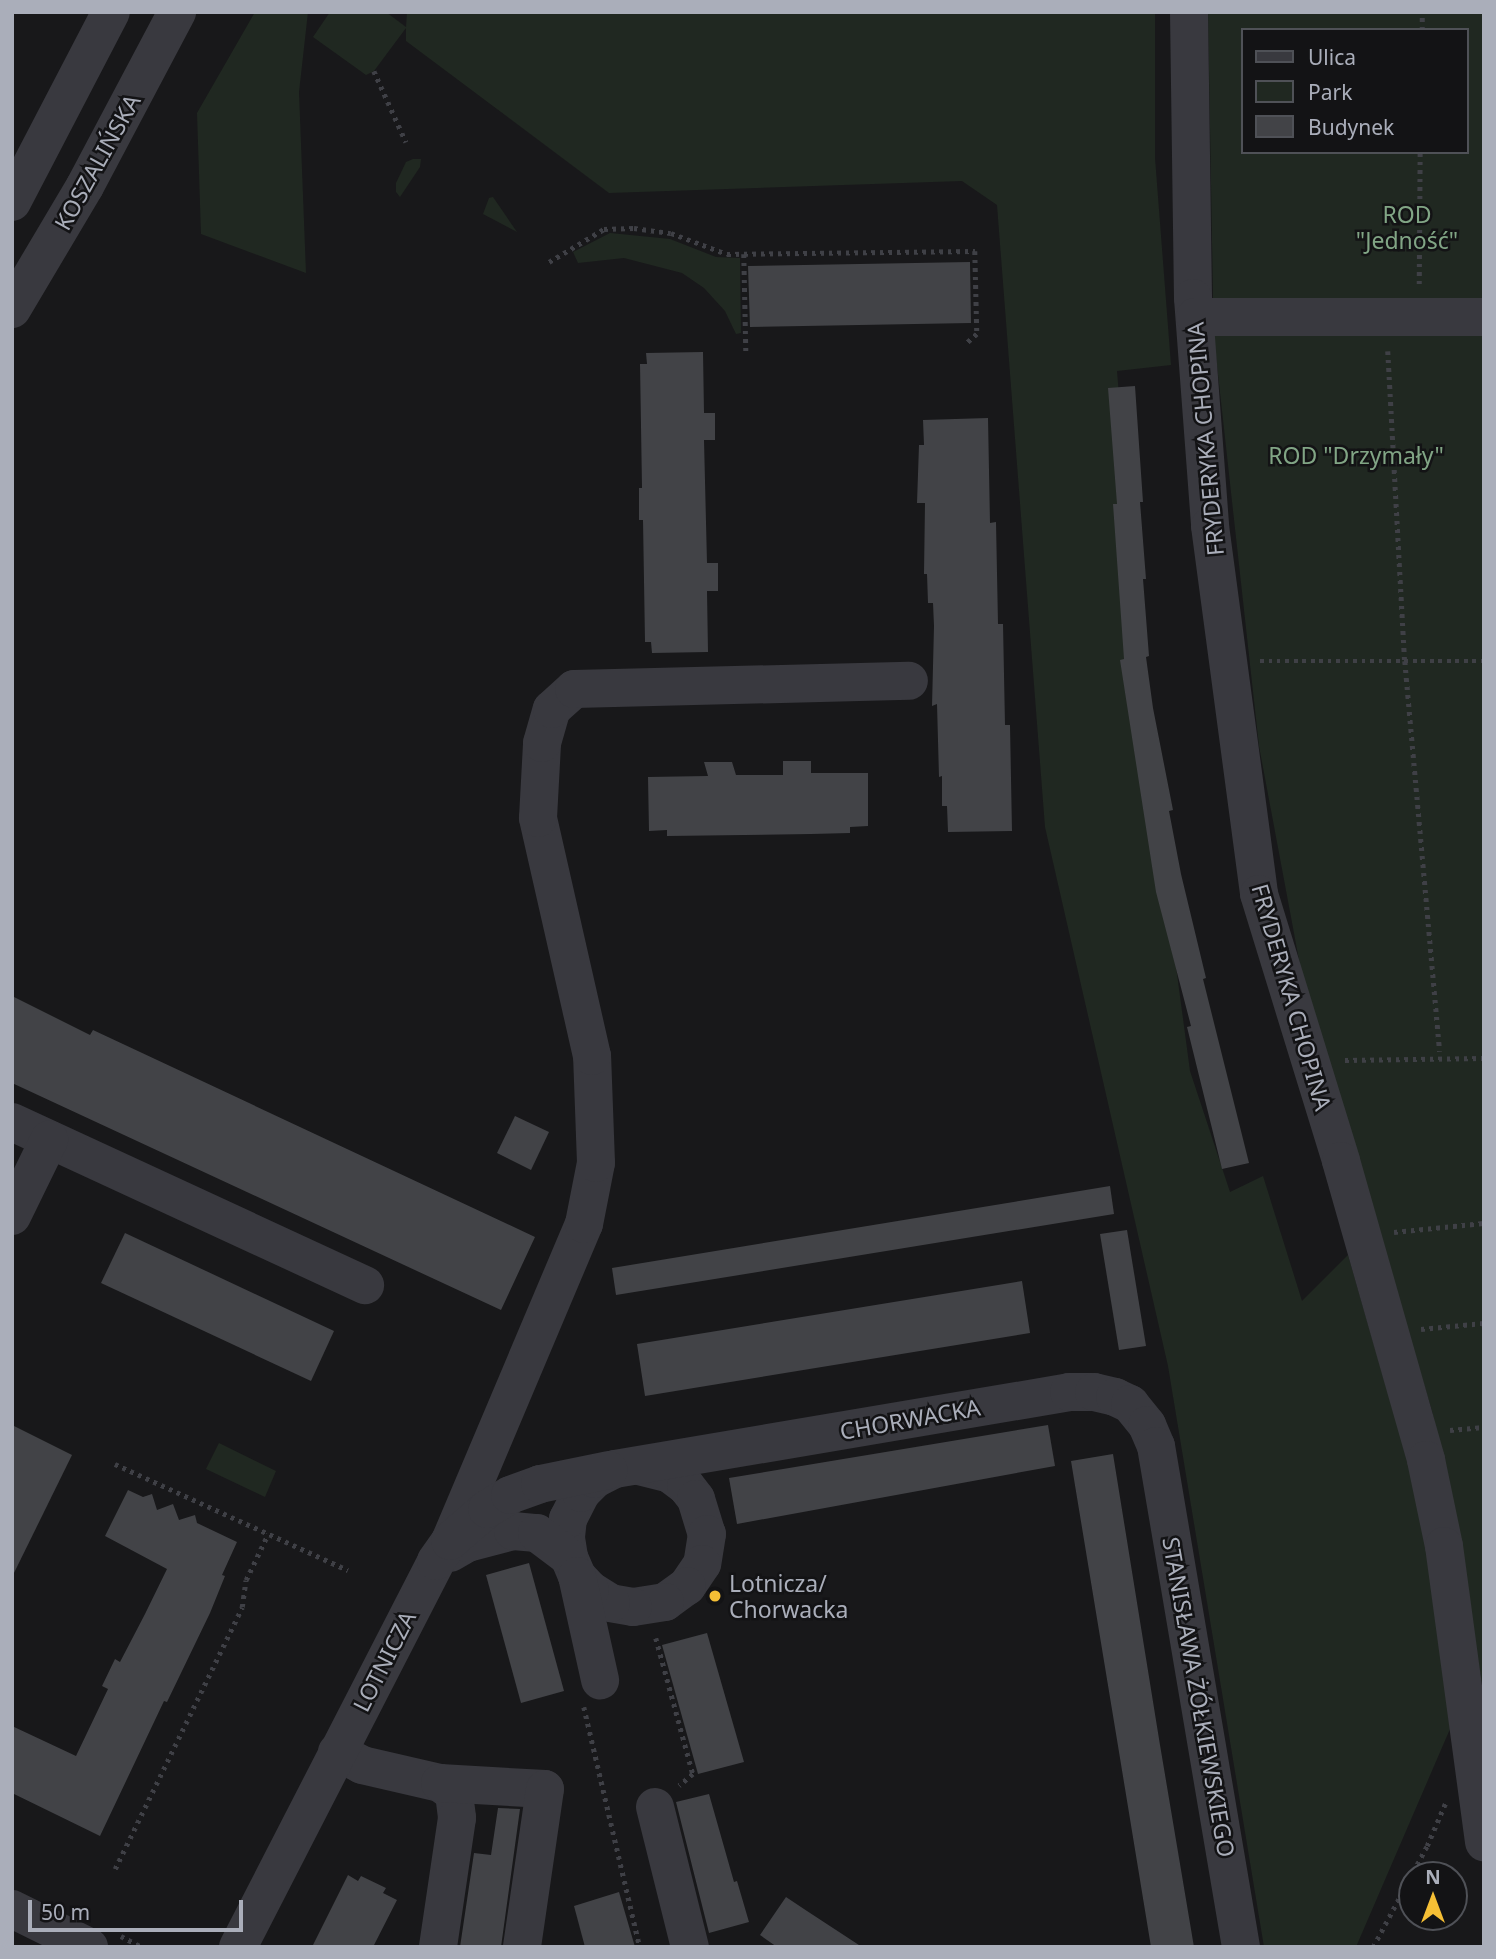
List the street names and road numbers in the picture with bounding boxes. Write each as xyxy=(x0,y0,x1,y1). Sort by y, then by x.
street label: KOSZALIŃSKA xyxy=(48,89,146,235)
street label: FRYDERYKA CHOPINA xyxy=(1181,321,1229,557)
street label: FRYDERYKA CHOPINA xyxy=(1246,880,1338,1114)
street label: CHORWACKA xyxy=(838,1393,982,1445)
street label: STANISŁAWA ŻÓŁKIEWSKIEGO xyxy=(1157,1535,1241,1859)
street label: LOTNICZA xyxy=(347,1606,421,1716)

